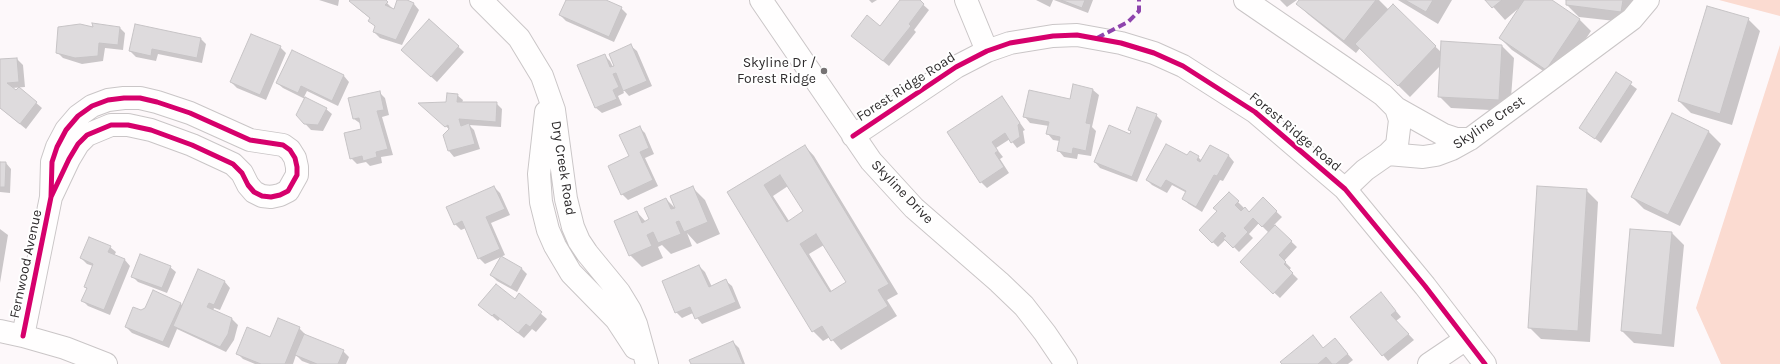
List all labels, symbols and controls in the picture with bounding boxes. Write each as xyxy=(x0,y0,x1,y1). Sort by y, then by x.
street label: Forest Ridge Road xyxy=(853,49,959,125)
place label: Skyline Dr / Forest Ridge xyxy=(737,55,816,88)
marker: Skyline Dr / Forest Ridge xyxy=(819,66,829,76)
street label: Forest Ridge Road xyxy=(1246,89,1344,175)
street label: Skyline Crest xyxy=(1450,93,1528,153)
street label: Dry Creek Road xyxy=(547,119,579,217)
street label: Skyline Drive xyxy=(867,157,937,227)
street label: Fernwood Avenue xyxy=(6,208,46,320)

